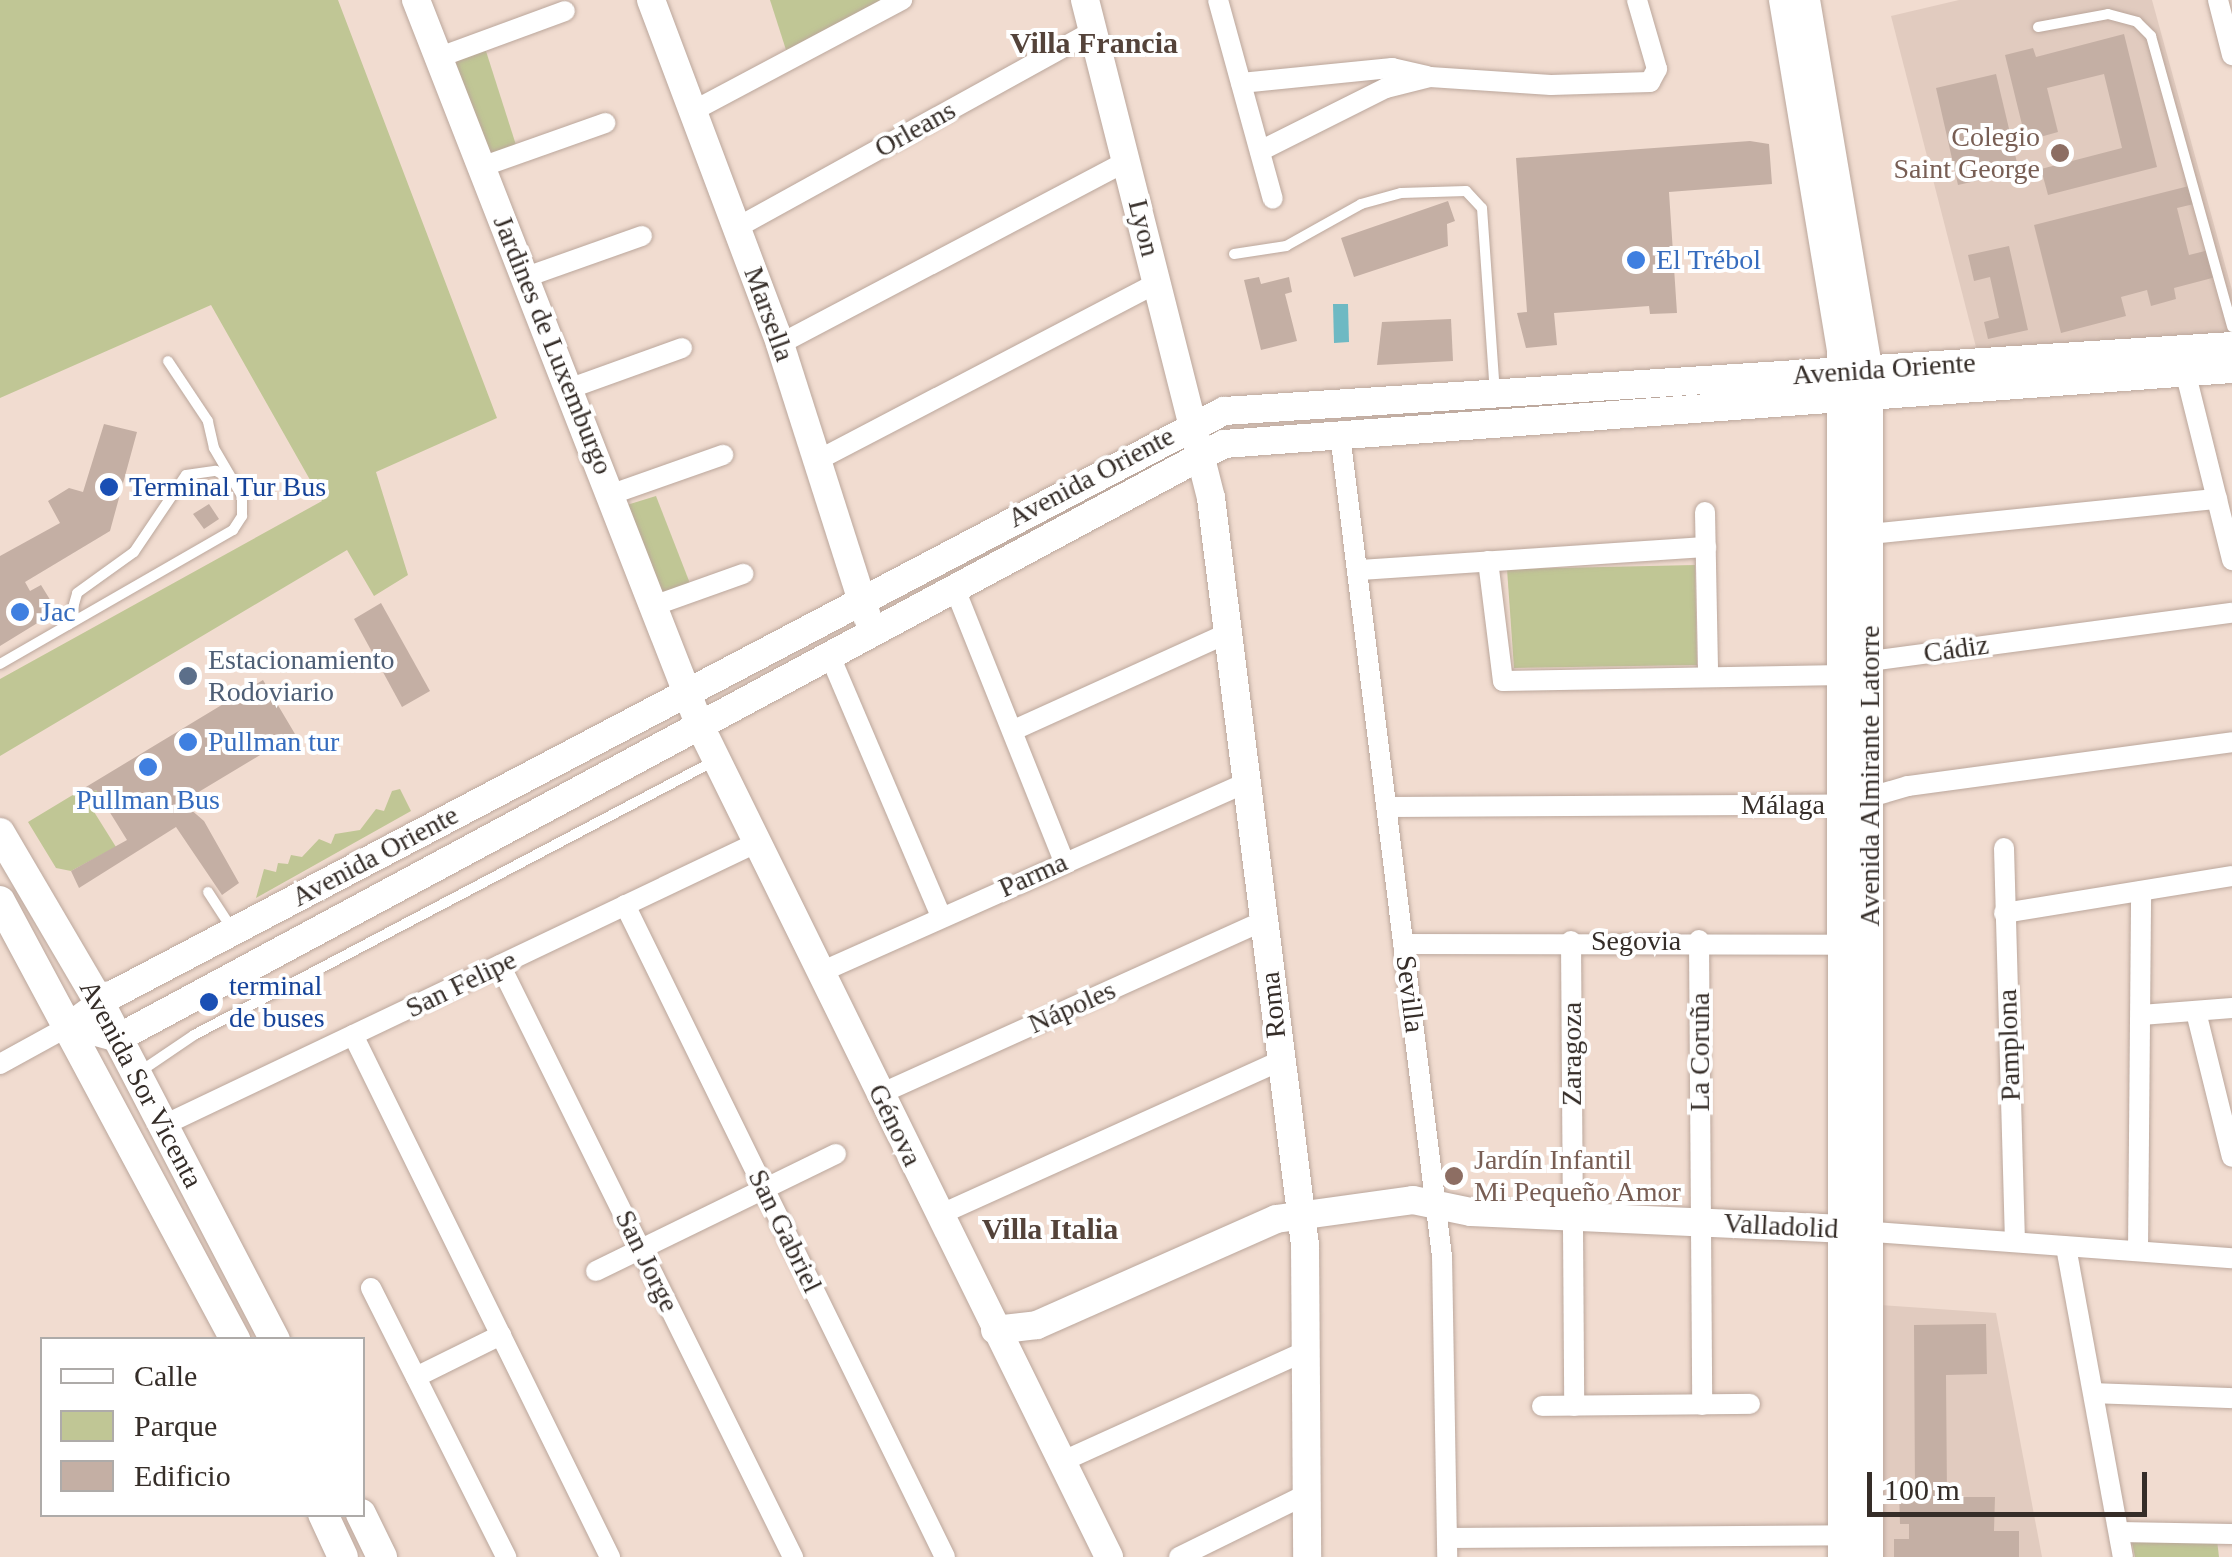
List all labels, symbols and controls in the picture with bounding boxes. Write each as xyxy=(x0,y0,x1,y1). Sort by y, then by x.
district label: Villa Francia xyxy=(1010,25,1178,61)
street label: Orleans xyxy=(869,93,961,165)
place label: Colegio Saint George xyxy=(1894,120,2040,186)
marker: Colegio Saint George xyxy=(2049,142,2071,164)
street label: Lyon xyxy=(1121,196,1167,260)
street label: Jardines de Luxemburgo xyxy=(486,211,620,479)
place label: El Trébol xyxy=(1656,243,1762,277)
marker: El Trébol xyxy=(1625,249,1647,271)
street label: Marsella xyxy=(736,262,802,366)
street label: Avenida Oriente xyxy=(1791,346,1977,392)
street label: Avenida Oriente xyxy=(1002,419,1180,535)
place label: Terminal Tur Bus xyxy=(129,470,327,504)
marker: Terminal Tur Bus xyxy=(98,476,120,498)
place label: Jac xyxy=(40,595,76,629)
marker: Jac xyxy=(9,601,31,623)
street label: Avenida Almirante Latorre xyxy=(1853,625,1887,927)
street label: Cádiz xyxy=(1921,628,1991,670)
place label: Estacionamiento Rodoviario xyxy=(208,643,395,709)
marker: Estacionamiento Rodoviario xyxy=(177,665,199,687)
place label: Pullman tur xyxy=(208,725,339,759)
marker: Pullman tur xyxy=(177,731,199,753)
marker: Pullman Bus xyxy=(137,756,159,778)
place label: Pullman Bus xyxy=(76,783,220,817)
street label: Málaga xyxy=(1741,788,1825,822)
street label: Avenida Oriente xyxy=(286,798,464,914)
street label: Parma xyxy=(993,845,1073,905)
street label: Segovia xyxy=(1591,924,1681,958)
street label: San Felipe xyxy=(400,943,522,1025)
street label: Sevilla xyxy=(1389,953,1431,1035)
place label: terminal de buses xyxy=(229,969,325,1035)
street label: Roma xyxy=(1253,970,1293,1040)
street label: Nápoles xyxy=(1023,973,1121,1041)
street label: Avenida Sor Vicenta xyxy=(72,974,210,1194)
street label: Pamplona xyxy=(1990,988,2028,1102)
marker: terminal de buses xyxy=(198,991,220,1013)
street label: La Coruña xyxy=(1683,993,1717,1111)
street label: Zaragoza xyxy=(1555,1002,1589,1106)
street label: Génova xyxy=(861,1079,929,1171)
place label: Jardín Infantil Mi Pequeño Amor xyxy=(1474,1143,1682,1209)
street label: San Gabriel xyxy=(741,1164,829,1298)
marker: Jardín Infantil Mi Pequeño Amor xyxy=(1443,1165,1465,1187)
street label: San Jorge xyxy=(608,1205,686,1317)
street label: Valladolid xyxy=(1723,1206,1839,1246)
district label: Villa Italia xyxy=(982,1211,1118,1247)
legend xyxy=(40,1337,365,1517)
text: Calle xyxy=(134,1359,197,1392)
text: Parque xyxy=(134,1409,217,1442)
scale bar xyxy=(1872,1452,2152,1514)
text: Edificio xyxy=(134,1459,231,1492)
text: 100 m xyxy=(1884,1473,1960,1506)

